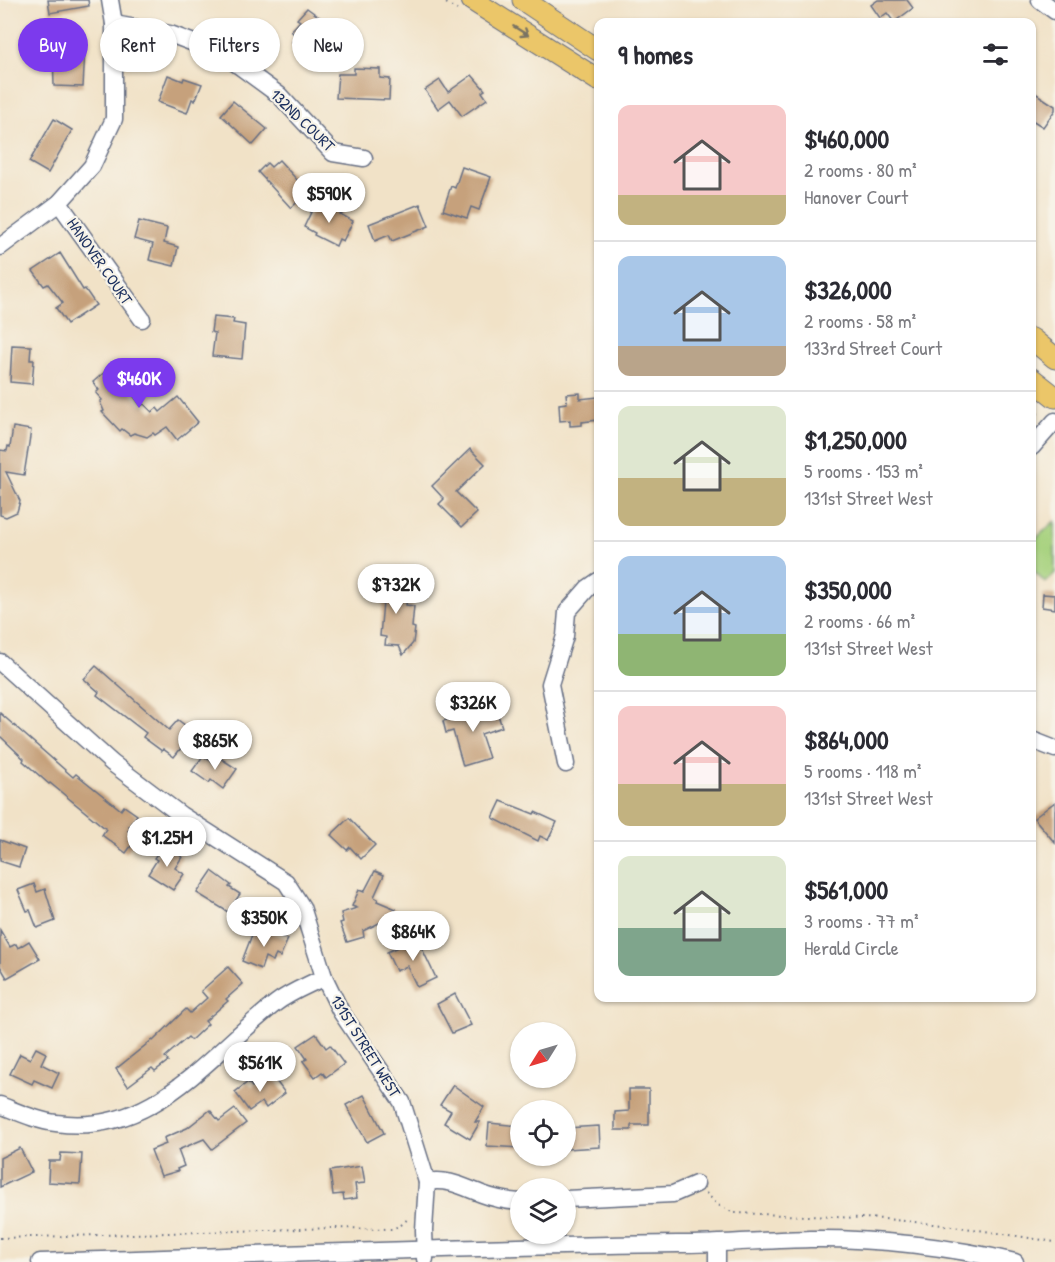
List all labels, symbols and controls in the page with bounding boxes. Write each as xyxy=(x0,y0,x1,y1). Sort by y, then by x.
chip: Buy xyxy=(18,18,88,72)
chip: Rent xyxy=(100,18,177,72)
chip: Filters xyxy=(189,18,280,72)
chip: New xyxy=(292,18,364,72)
one-way arrow xyxy=(513,25,530,38)
text: 9 homes xyxy=(618,37,693,72)
icon: filters xyxy=(979,38,1012,71)
street label: 132ND COURT xyxy=(266,84,340,157)
text: $460,000 xyxy=(804,121,889,156)
icon: home xyxy=(666,129,738,201)
text: 2 rooms · 80 m² xyxy=(804,156,917,183)
pin: $590K xyxy=(287,173,371,224)
text: $590K xyxy=(306,179,352,206)
text: Hanover Court xyxy=(804,183,908,210)
street label: HANOVER COURT xyxy=(62,213,138,309)
text: $326,000 xyxy=(804,272,892,307)
icon: home xyxy=(666,280,738,352)
text: 2 rooms · 58 m² xyxy=(804,307,916,334)
text: 133rd Street Court xyxy=(804,334,942,361)
pin: $460K xyxy=(97,358,181,409)
text: $460K xyxy=(116,364,162,391)
text: $1,250,000 xyxy=(804,422,907,457)
icon: home xyxy=(666,430,738,502)
text: 5 rooms · 153 m² xyxy=(804,457,923,484)
text: 131st Street West xyxy=(804,484,933,511)
pin: $732K xyxy=(354,564,438,615)
text: $732K xyxy=(372,570,420,597)
text: $350,000 xyxy=(804,572,892,607)
icon: home xyxy=(666,580,738,652)
text: 2 rooms · 66 m² xyxy=(804,607,915,634)
text: 131st Street West xyxy=(804,634,933,661)
pin: $326K xyxy=(431,682,515,733)
text: $326K xyxy=(450,688,496,715)
pin: $865K xyxy=(173,720,257,771)
text: $864,000 xyxy=(804,722,889,757)
text: $865K xyxy=(192,726,238,753)
icon: home xyxy=(666,730,738,802)
text: 5 rooms · 118 m² xyxy=(804,757,921,784)
text: 131st Street West xyxy=(804,784,933,811)
pin: $1.25M xyxy=(118,817,216,868)
text: $1.25M xyxy=(141,823,193,850)
text: $561,000 xyxy=(804,872,888,907)
icon: home xyxy=(666,880,738,952)
pin: $350K xyxy=(222,897,306,948)
text: $350K xyxy=(241,903,287,930)
text: 3 rooms · 77 m² xyxy=(804,907,918,934)
pin: $864K xyxy=(371,911,455,962)
text: $864K xyxy=(391,917,435,944)
text: Herald Circle xyxy=(804,934,899,961)
street label: 131ST STREET WEST xyxy=(326,991,406,1102)
north arrow xyxy=(510,1022,576,1088)
map controls xyxy=(510,1022,576,1244)
pin: $561K xyxy=(218,1042,302,1093)
text: $561K xyxy=(238,1048,282,1075)
button: locate xyxy=(510,1100,576,1166)
button: layers xyxy=(510,1178,576,1244)

